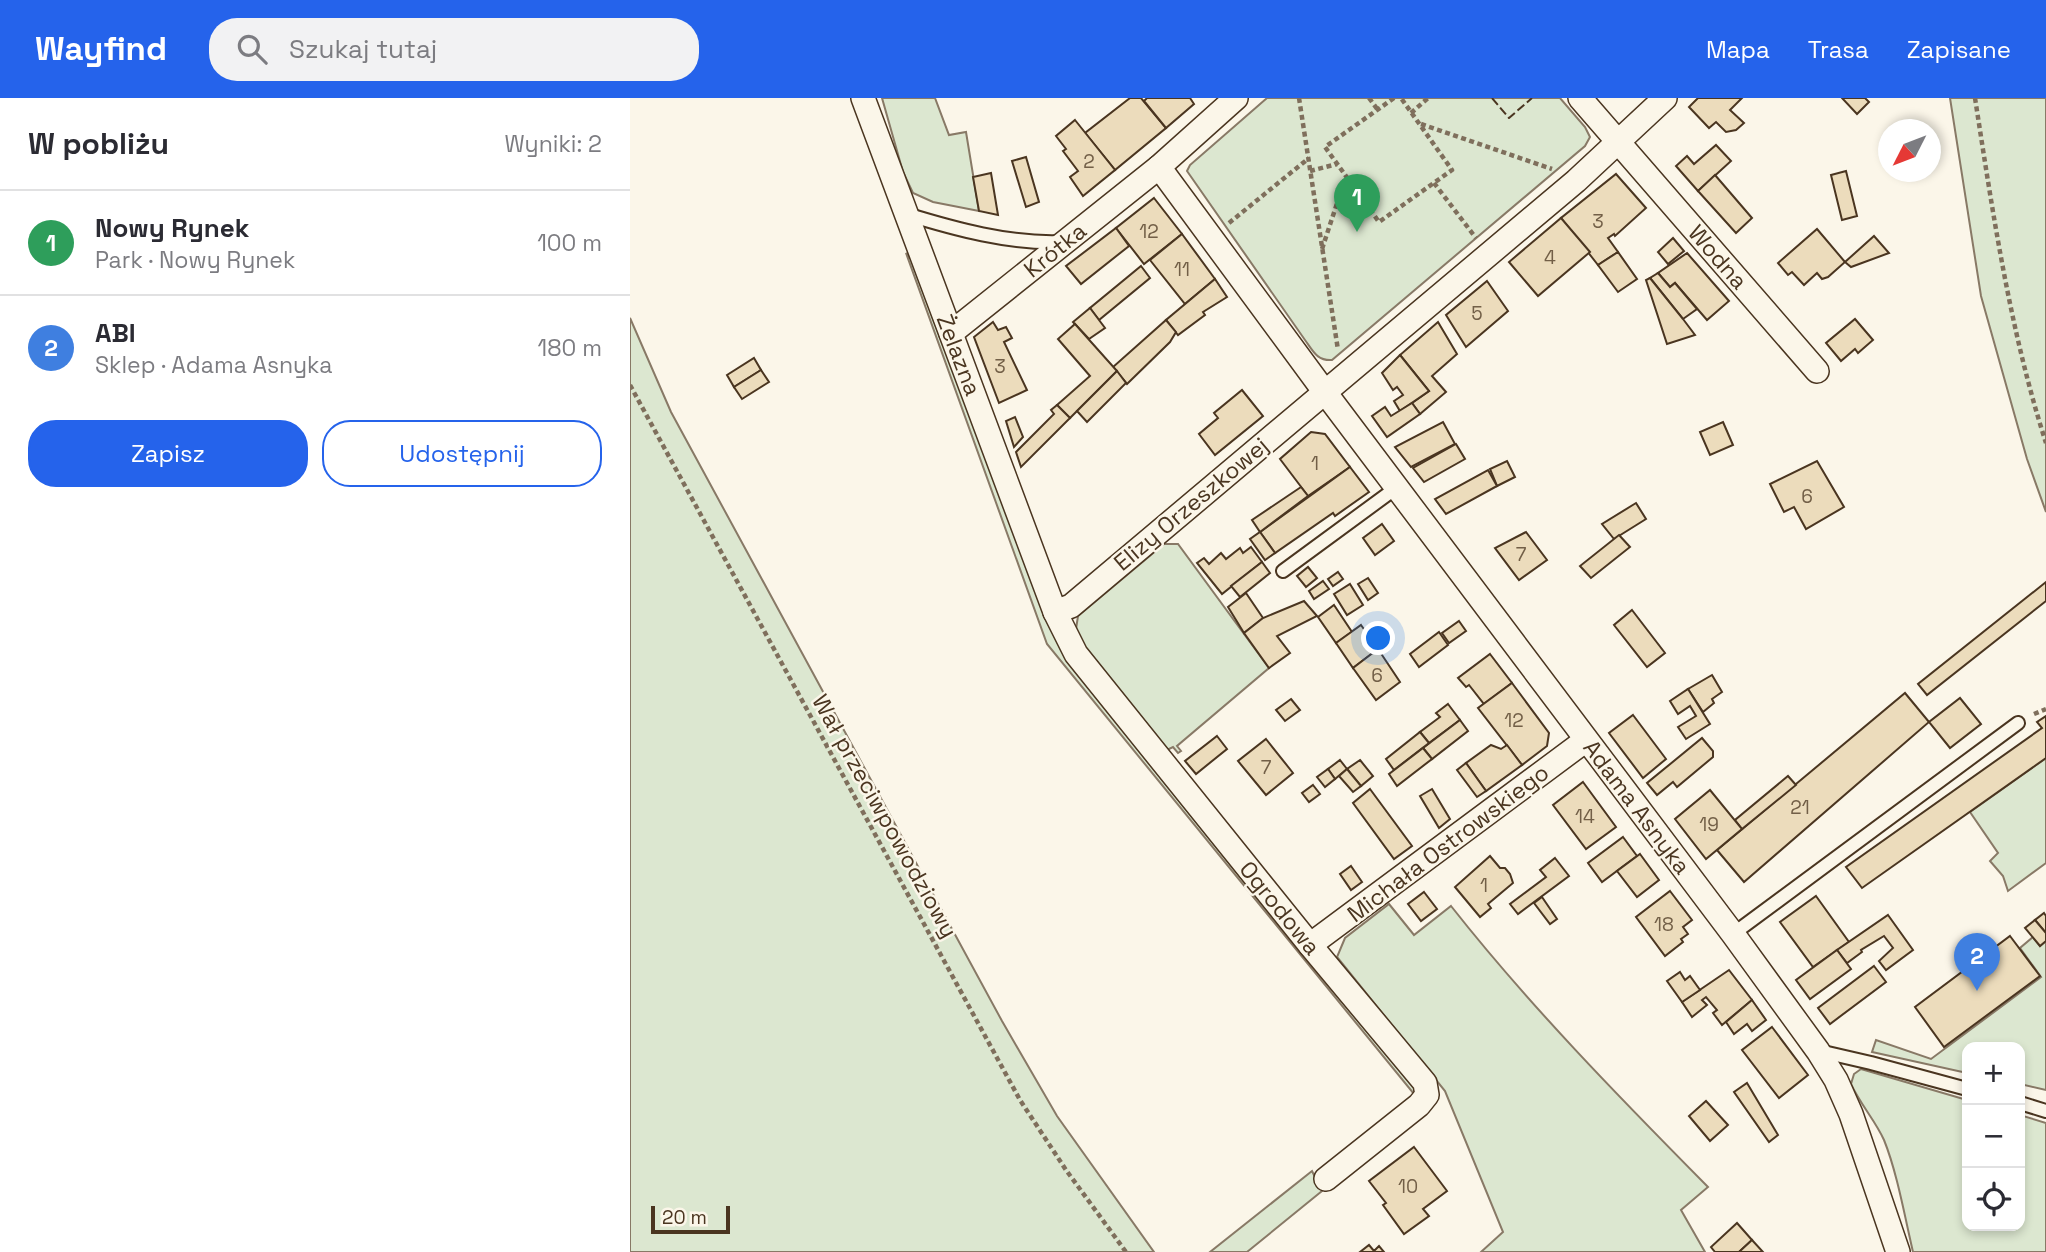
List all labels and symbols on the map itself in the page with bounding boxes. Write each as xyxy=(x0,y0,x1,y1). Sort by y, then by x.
north arrow xyxy=(1878,119,1941,182)
house number: 2 xyxy=(1083,149,1095,174)
pin: 1 xyxy=(1334,174,1380,232)
house number: 3 xyxy=(1592,209,1604,234)
street label: Krótka xyxy=(1018,216,1092,284)
street label: Wodna xyxy=(1682,218,1754,296)
house number: 12 xyxy=(1139,219,1159,244)
house number: 4 xyxy=(1544,245,1556,270)
house number: 11 xyxy=(1174,257,1190,282)
house number: 5 xyxy=(1471,301,1483,326)
street label: Żelazna xyxy=(930,310,988,400)
house number: 3 xyxy=(994,354,1006,379)
street label: Elizy Orzeszkowej xyxy=(1108,431,1274,577)
house number: 1 xyxy=(1311,451,1319,476)
house number: 6 xyxy=(1801,484,1813,509)
house number: 7 xyxy=(1516,542,1527,567)
your location xyxy=(1361,621,1395,655)
house number: 6 xyxy=(1371,663,1383,688)
street label: Wał przeciwpowodziowy xyxy=(805,689,965,943)
house number: 12 xyxy=(1504,708,1524,733)
street label: Adama Asnyka xyxy=(1577,734,1697,880)
house number: 7 xyxy=(1261,755,1272,780)
street label: Michała Ostrowskiego xyxy=(1341,757,1555,929)
house number: 21 xyxy=(1790,795,1810,820)
house number: 14 xyxy=(1575,804,1595,829)
house number: 19 xyxy=(1699,812,1719,837)
street label: Ogrodowa xyxy=(1233,855,1327,961)
house number: 1 xyxy=(1480,873,1488,898)
house number: 18 xyxy=(1654,912,1674,937)
pin: 2 xyxy=(1954,933,2000,991)
house number: 10 xyxy=(1398,1174,1418,1199)
scale bar xyxy=(651,1203,730,1235)

